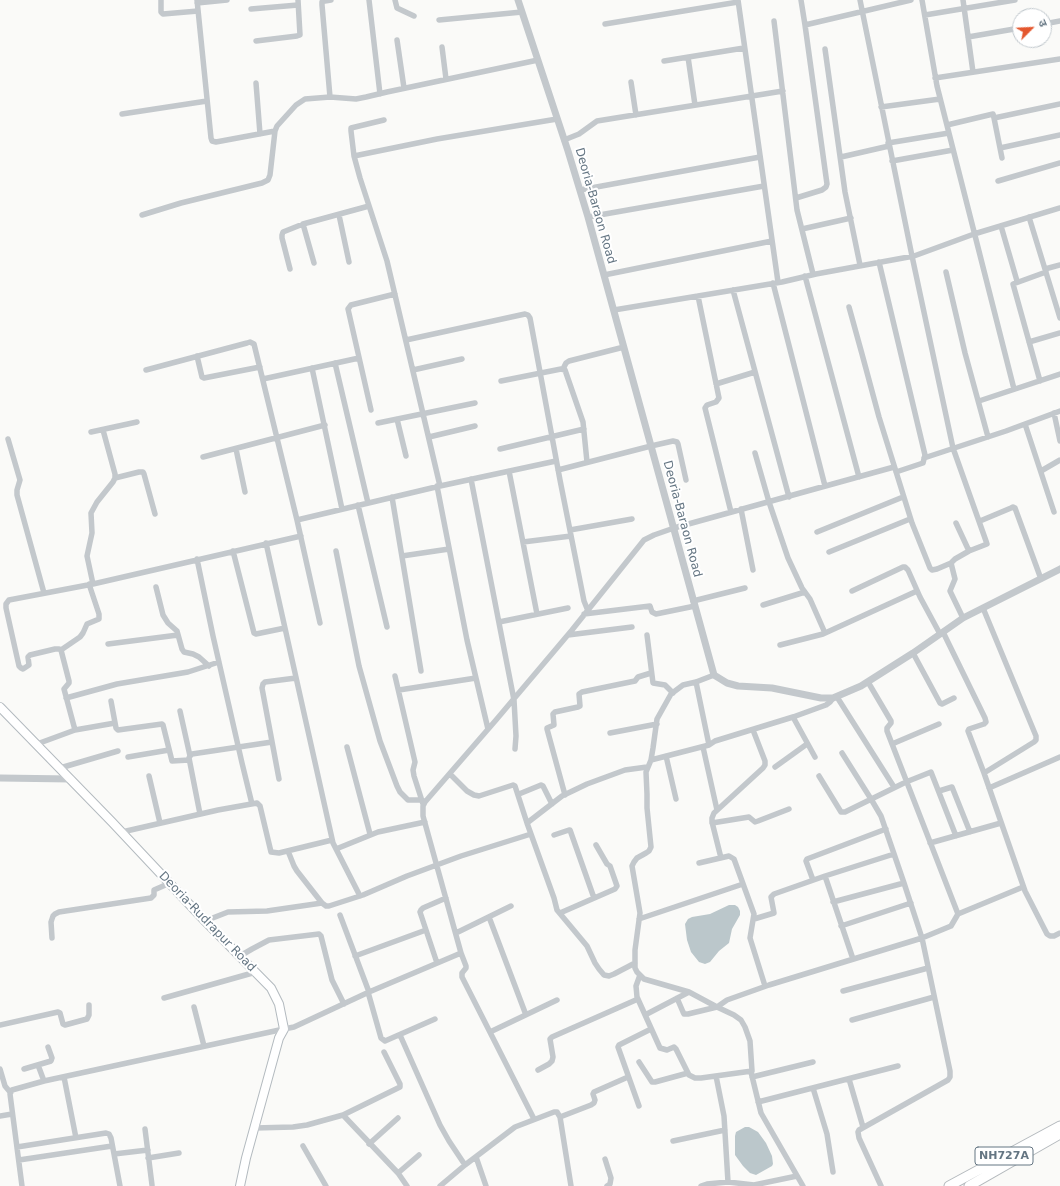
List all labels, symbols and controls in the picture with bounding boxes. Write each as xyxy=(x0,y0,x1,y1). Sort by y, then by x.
north arrow xyxy=(1012,8,1052,48)
text: उ xyxy=(1035,18,1050,29)
street label: Deoria-Baraon Road xyxy=(572,146,618,266)
street label: Deoria-Baraon Road xyxy=(659,459,705,579)
street label: Deoria-Rudrapur Road xyxy=(156,869,258,975)
road number: NH727A xyxy=(975,1147,1033,1165)

